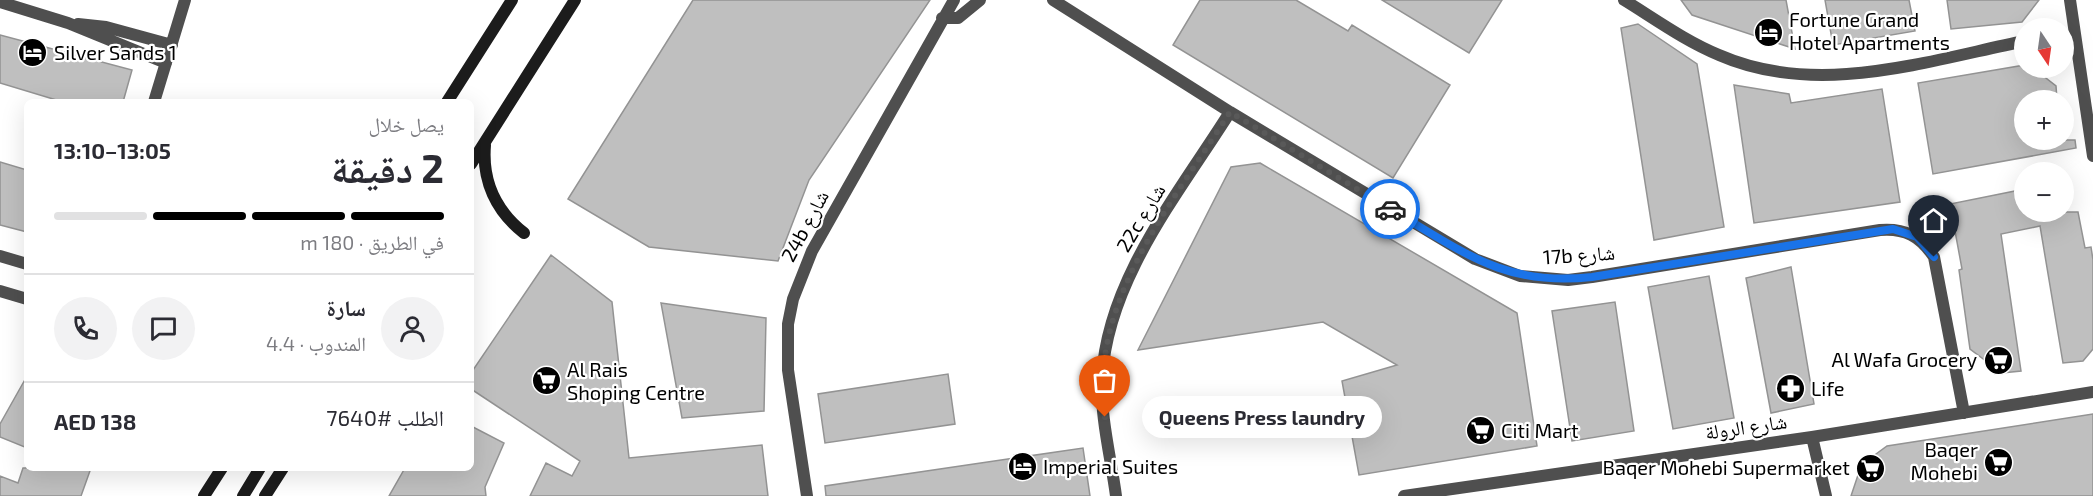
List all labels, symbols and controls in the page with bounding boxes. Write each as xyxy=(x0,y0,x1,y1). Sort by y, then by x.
place label: Fortune Grand Hotel Apartments xyxy=(1789,7,1950,54)
hotel icon: Fortune Grand Hotel Apartments xyxy=(1752,16,1784,48)
north arrow xyxy=(2014,18,2074,78)
map controls xyxy=(2014,18,2074,222)
hotel icon: Silver Sands 1 xyxy=(17,37,49,69)
place label: Silver Sands 1 xyxy=(54,40,177,64)
button: + xyxy=(2014,90,2074,150)
text: يصل خلال xyxy=(368,112,444,136)
text: 13:05–13:10 xyxy=(54,137,171,163)
text: 2 دقيقة xyxy=(331,144,444,191)
button: − xyxy=(2014,162,2074,222)
street label: 22c شارع xyxy=(1111,179,1171,257)
courier xyxy=(1360,179,1420,239)
street label: 24b شارع xyxy=(775,186,835,266)
icon: car xyxy=(1374,193,1407,226)
pin xyxy=(1908,195,1959,257)
icon: home xyxy=(1917,204,1950,237)
text: في الطريق · 180 m xyxy=(300,230,444,254)
street label: 17b شارع xyxy=(1542,240,1616,270)
text: سارة xyxy=(327,294,366,320)
button: phone xyxy=(54,297,117,360)
button: chat xyxy=(132,297,195,360)
button: person xyxy=(381,297,444,360)
text: المندوب · 4.4 xyxy=(266,331,366,355)
supermarket icon: Al Wafa Grocery xyxy=(1982,344,2014,376)
place label: Al Wafa Grocery xyxy=(1832,347,1977,371)
pin xyxy=(1079,355,1130,417)
place label: Al Rais Shoping Centre xyxy=(567,357,705,404)
icon: bag xyxy=(1088,364,1121,397)
supermarket icon: Al Rais Shoping Centre xyxy=(530,365,562,397)
pharmacy icon: Life xyxy=(1774,373,1806,405)
place label: Life xyxy=(1811,376,1844,400)
callout: Queens Press laundry xyxy=(1141,396,1381,438)
text: الطلب #7640 xyxy=(326,404,444,430)
text: Queens Press laundry xyxy=(1159,405,1365,429)
text: AED 138 xyxy=(54,408,137,434)
street label: شارع الرولة xyxy=(1703,408,1789,446)
supermarket icon: Citi Mart xyxy=(1464,415,1496,447)
place label: Citi Mart xyxy=(1501,418,1579,442)
place label: Baqer Mohebi xyxy=(1910,437,1978,484)
supermarket icon: Baqer Mohebi xyxy=(1983,446,2015,478)
hotel icon: Imperial Suites xyxy=(1006,451,1038,483)
supermarket icon: Baqer Mohebi Supermarket xyxy=(1855,452,1887,484)
place label: Imperial Suites xyxy=(1043,454,1178,478)
place label: Baqer Mohebi Supermarket xyxy=(1603,455,1850,479)

